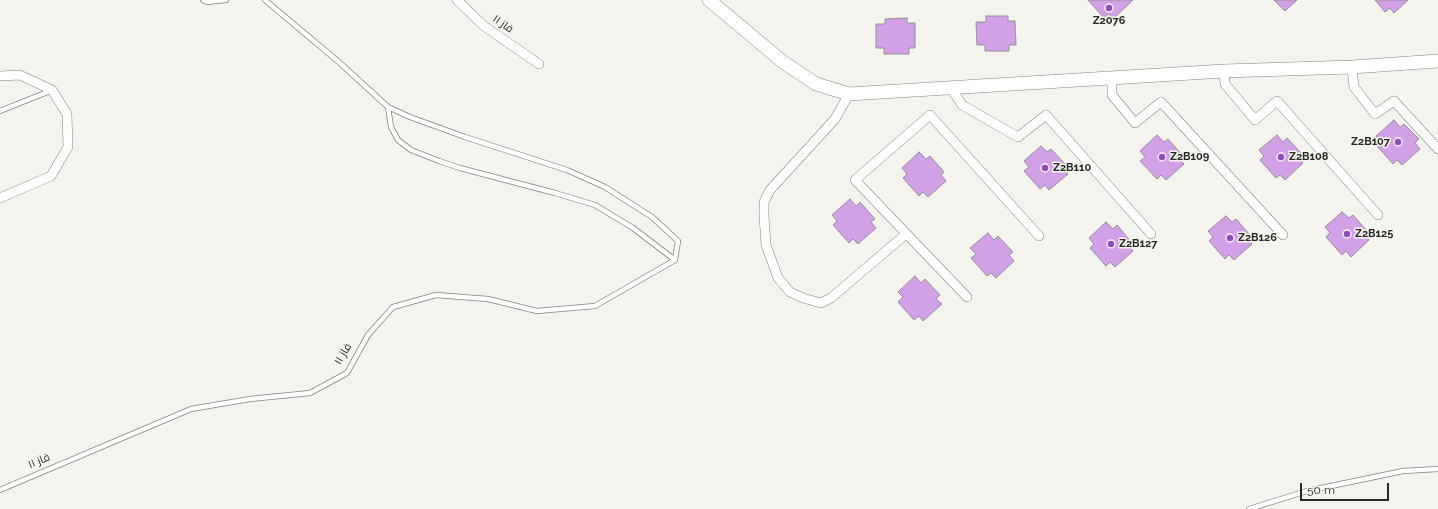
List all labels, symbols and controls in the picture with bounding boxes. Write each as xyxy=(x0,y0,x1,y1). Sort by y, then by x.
marker: Z2076 xyxy=(1104,3,1114,13)
street label: فاز ۱۱ xyxy=(490,12,516,36)
place label: Z2076 xyxy=(1093,14,1125,28)
place label: Z2B107 xyxy=(1351,135,1390,149)
marker: Z2B107 xyxy=(1393,137,1403,147)
place label: Z2B109 xyxy=(1170,150,1209,164)
place label: Z2B108 xyxy=(1289,150,1328,164)
marker: Z2B109 xyxy=(1157,152,1167,162)
marker: Z2B108 xyxy=(1276,152,1286,162)
place label: Z2B110 xyxy=(1053,161,1091,175)
marker: Z2B110 xyxy=(1040,163,1050,173)
place label: Z2B125 xyxy=(1355,227,1393,241)
marker: Z2B125 xyxy=(1342,229,1352,239)
place label: Z2B126 xyxy=(1238,231,1277,245)
marker: Z2B126 xyxy=(1225,233,1235,243)
place label: Z2B127 xyxy=(1119,237,1157,251)
marker: Z2B127 xyxy=(1106,239,1116,249)
street label: فاز ۱۱ xyxy=(332,341,354,367)
street label: فاز ۱۱ xyxy=(26,451,52,471)
scale bar xyxy=(1302,475,1391,501)
text: 50 m xyxy=(1307,483,1335,497)

